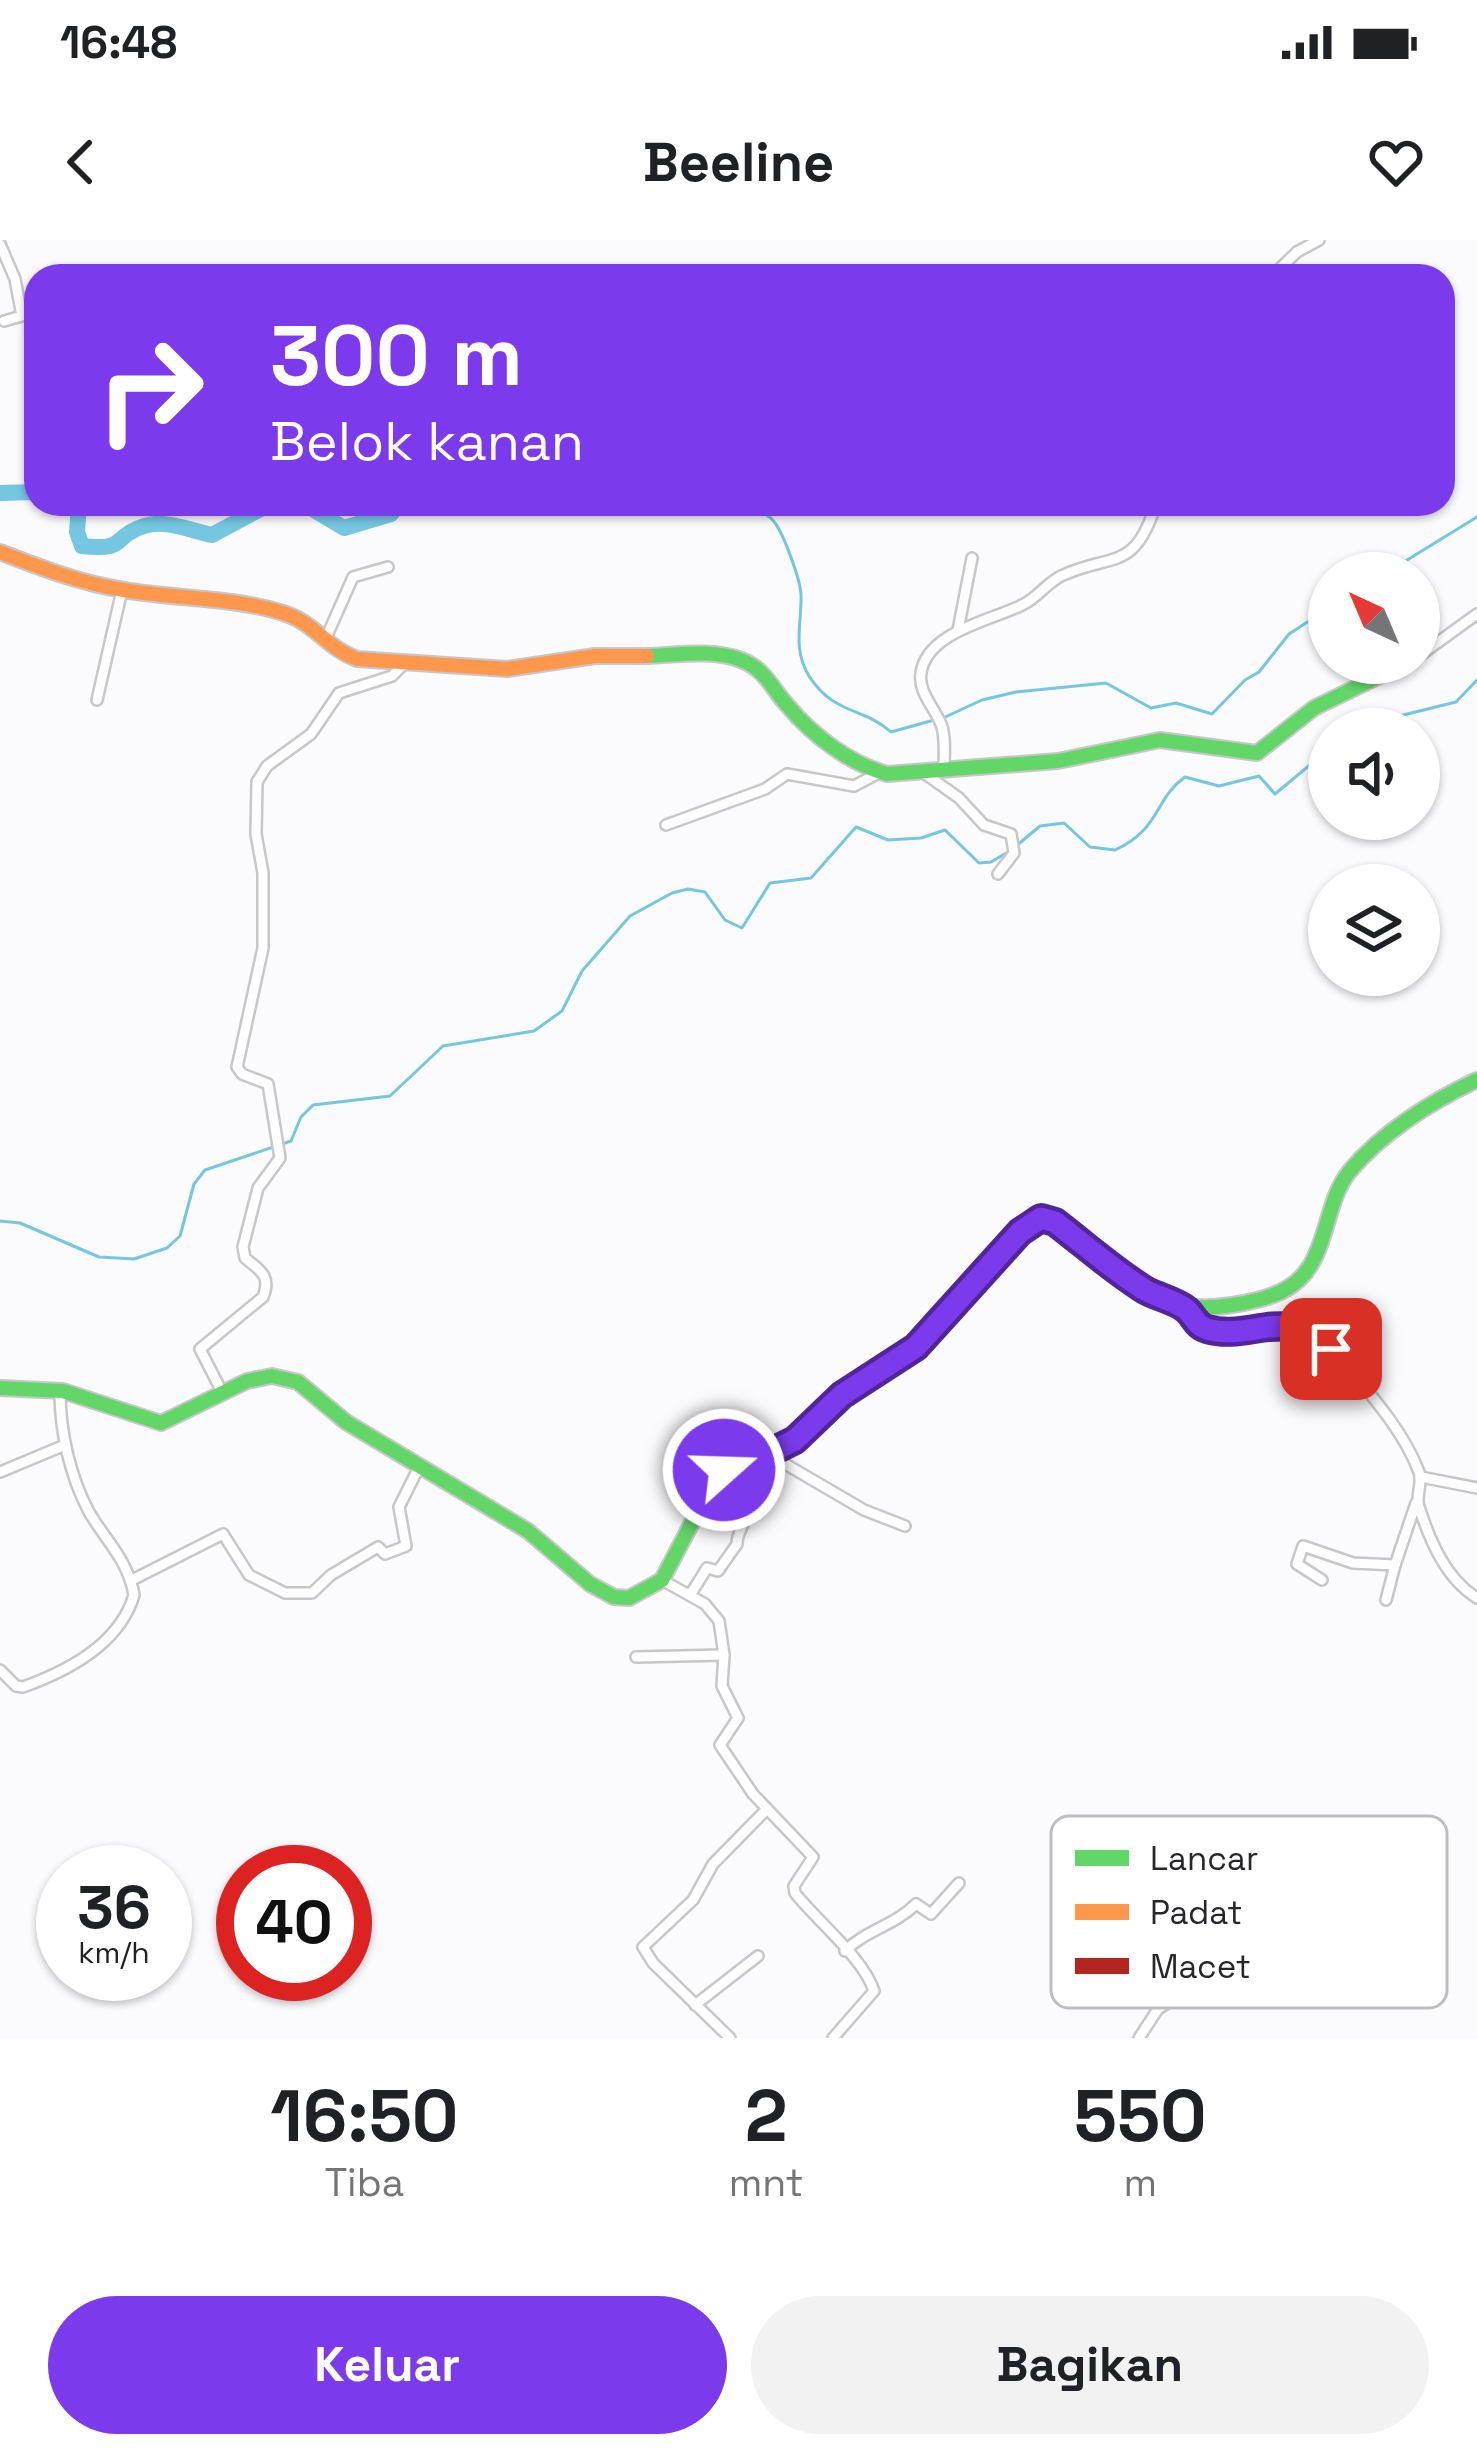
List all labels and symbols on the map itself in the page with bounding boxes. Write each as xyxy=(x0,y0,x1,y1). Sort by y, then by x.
north arrow xyxy=(1308,552,1440,684)
pin xyxy=(1280,1298,1382,1400)
position arrow xyxy=(661,1407,787,1533)
legend xyxy=(1051,1816,1447,2008)
text: Lancar xyxy=(1150,1838,1258,1880)
speed limit sign: 40 xyxy=(216,1845,372,2001)
text: Padat xyxy=(1150,1892,1242,1934)
text: Macet xyxy=(1150,1946,1251,1988)

